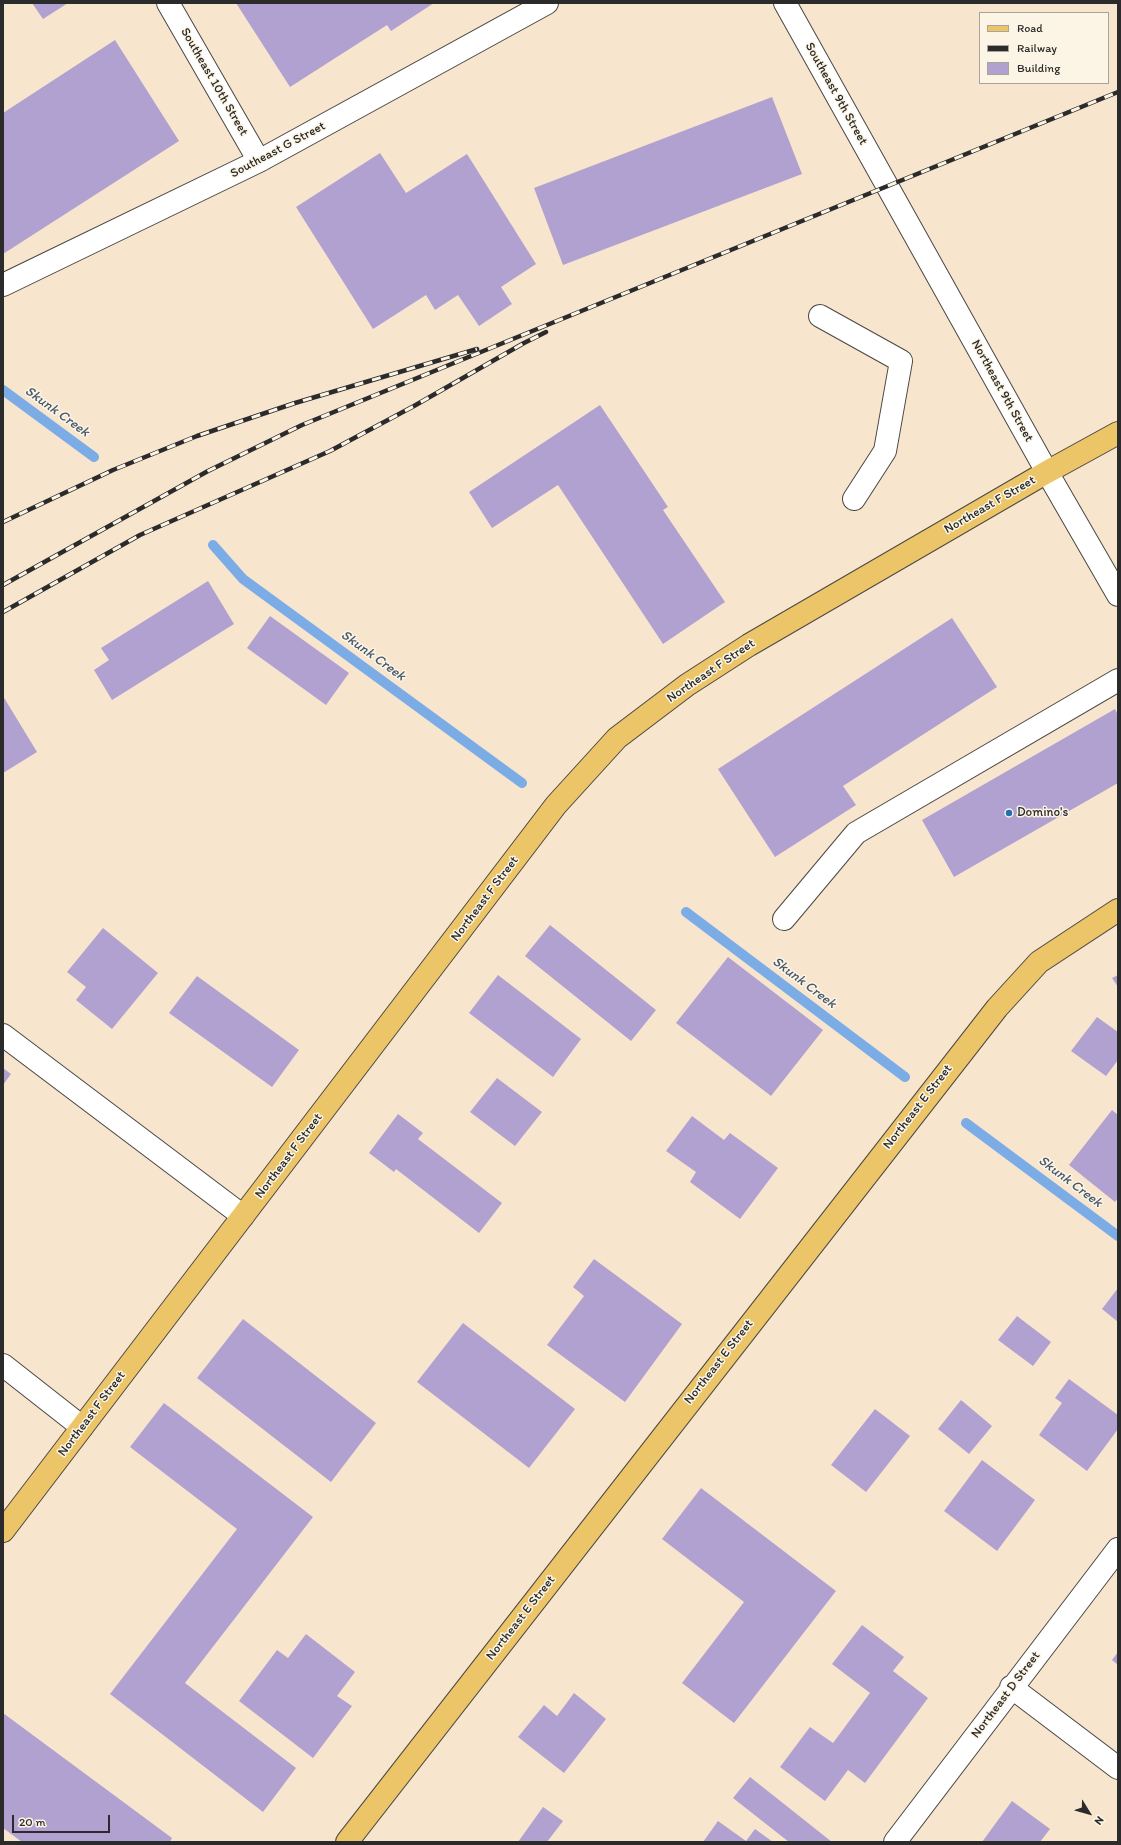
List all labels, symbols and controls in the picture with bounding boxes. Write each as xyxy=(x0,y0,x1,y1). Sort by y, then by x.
legend xyxy=(979,12,1109,84)
text: Road xyxy=(1017,21,1043,35)
street label: Southeast 10th Street xyxy=(177,25,251,139)
street label: Southeast 9th Street xyxy=(801,40,871,148)
text: Railway xyxy=(1017,41,1057,55)
text: Building xyxy=(1017,61,1060,75)
street label: Southeast G Street xyxy=(228,118,328,182)
street label: Northeast 9th Street xyxy=(967,337,1037,445)
water label: Skunk Creek xyxy=(21,383,93,441)
street label: Northeast F Street xyxy=(942,473,1038,537)
water label: Skunk Creek xyxy=(337,627,409,685)
street label: Northeast F Street xyxy=(664,636,758,706)
place label: Domino's xyxy=(1017,805,1068,821)
marker: Domino's xyxy=(1004,808,1014,818)
street label: Northeast F Street xyxy=(448,853,522,945)
water label: Skunk Creek xyxy=(769,954,839,1012)
street label: Northeast E Street xyxy=(880,1061,956,1153)
street label: Northeast F Street xyxy=(252,1110,326,1202)
water label: Skunk Creek xyxy=(1035,1153,1105,1211)
street label: Northeast E Street xyxy=(681,1316,757,1408)
street label: Northeast F Street xyxy=(55,1368,129,1460)
street label: Northeast E Street xyxy=(483,1572,559,1664)
street label: Northeast D Street xyxy=(968,1648,1044,1742)
north arrow xyxy=(1069,1793,1109,1833)
scale bar xyxy=(14,1807,112,1833)
text: N xyxy=(1092,1814,1106,1827)
text: 20 m xyxy=(19,1815,46,1829)

